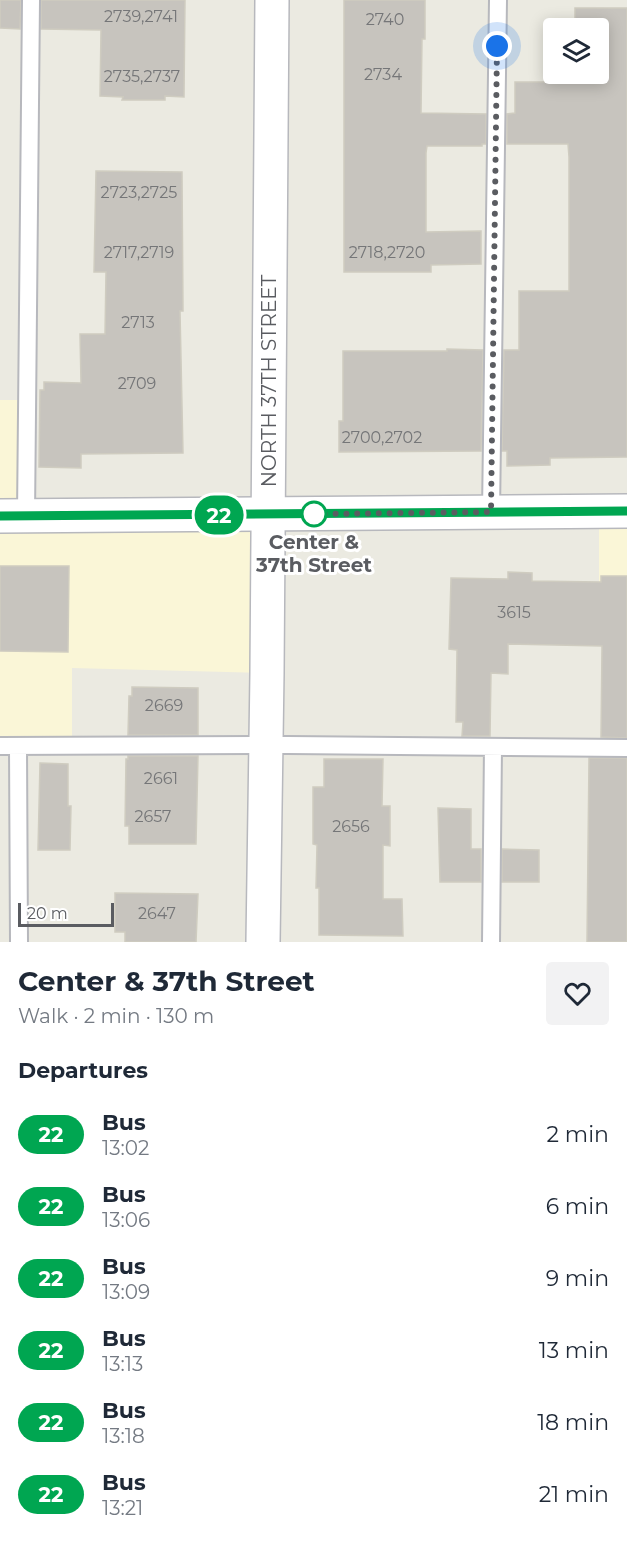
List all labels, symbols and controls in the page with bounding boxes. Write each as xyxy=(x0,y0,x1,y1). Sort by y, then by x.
house number: 2739,2741 xyxy=(104,7,178,26)
house number: 2740 xyxy=(366,10,404,29)
map controls xyxy=(543,18,609,84)
button: layers xyxy=(543,18,609,84)
your location xyxy=(482,31,512,61)
house number: 2734 xyxy=(364,65,402,84)
house number: 2735,2737 xyxy=(104,67,180,86)
house number: 2723,2725 xyxy=(101,183,177,202)
house number: 2717,2719 xyxy=(104,243,174,262)
house number: 2718,2720 xyxy=(349,243,425,262)
street label: NORTH 37TH STREET xyxy=(257,274,281,487)
house number: 2713 xyxy=(121,313,155,332)
house number: 2709 xyxy=(118,374,156,393)
house number: 2700,2702 xyxy=(342,428,422,447)
line badge: 22 xyxy=(192,496,246,534)
marker: Center & 37th Street xyxy=(301,501,327,527)
text: 22 xyxy=(207,503,231,528)
place label: Center & 37th Street xyxy=(255,530,372,577)
house number: 3615 xyxy=(497,603,531,622)
house number: 2669 xyxy=(145,696,183,715)
house number: 2661 xyxy=(144,769,178,788)
house number: 2657 xyxy=(134,807,172,826)
house number: 2656 xyxy=(332,817,370,836)
scale bar xyxy=(18,900,114,928)
text: 20 m xyxy=(27,904,68,923)
house number: 2647 xyxy=(138,904,176,923)
button: heart xyxy=(546,962,609,1025)
text: Center & 37th Street xyxy=(18,964,315,998)
text: Walk · 2 min · 130 m xyxy=(18,1004,214,1028)
text: Departures xyxy=(18,1057,148,1084)
text: Bus xyxy=(102,1109,146,1136)
text: 2 min xyxy=(547,1121,609,1148)
text: 22 xyxy=(39,1122,63,1147)
text: 13:02 xyxy=(102,1136,149,1160)
text: Bus xyxy=(102,1181,146,1208)
text: 6 min xyxy=(546,1193,609,1220)
text: 22 xyxy=(39,1194,63,1219)
text: 13:06 xyxy=(102,1208,150,1232)
text: Bus xyxy=(102,1253,146,1280)
text: 9 min xyxy=(546,1265,609,1292)
text: 22 xyxy=(39,1266,63,1291)
text: 13:09 xyxy=(102,1280,150,1304)
text: Bus xyxy=(102,1325,146,1352)
text: 13 min xyxy=(539,1337,609,1364)
text: 22 xyxy=(39,1338,63,1363)
text: 13:13 xyxy=(102,1352,143,1376)
text: Bus xyxy=(102,1397,146,1424)
text: 18 min xyxy=(537,1409,609,1436)
text: 22 xyxy=(39,1410,63,1435)
text: 13:18 xyxy=(102,1424,145,1448)
text: Bus xyxy=(102,1469,146,1496)
text: 21 min xyxy=(539,1481,609,1508)
text: 22 xyxy=(39,1482,63,1507)
text: 13:21 xyxy=(102,1496,143,1520)

